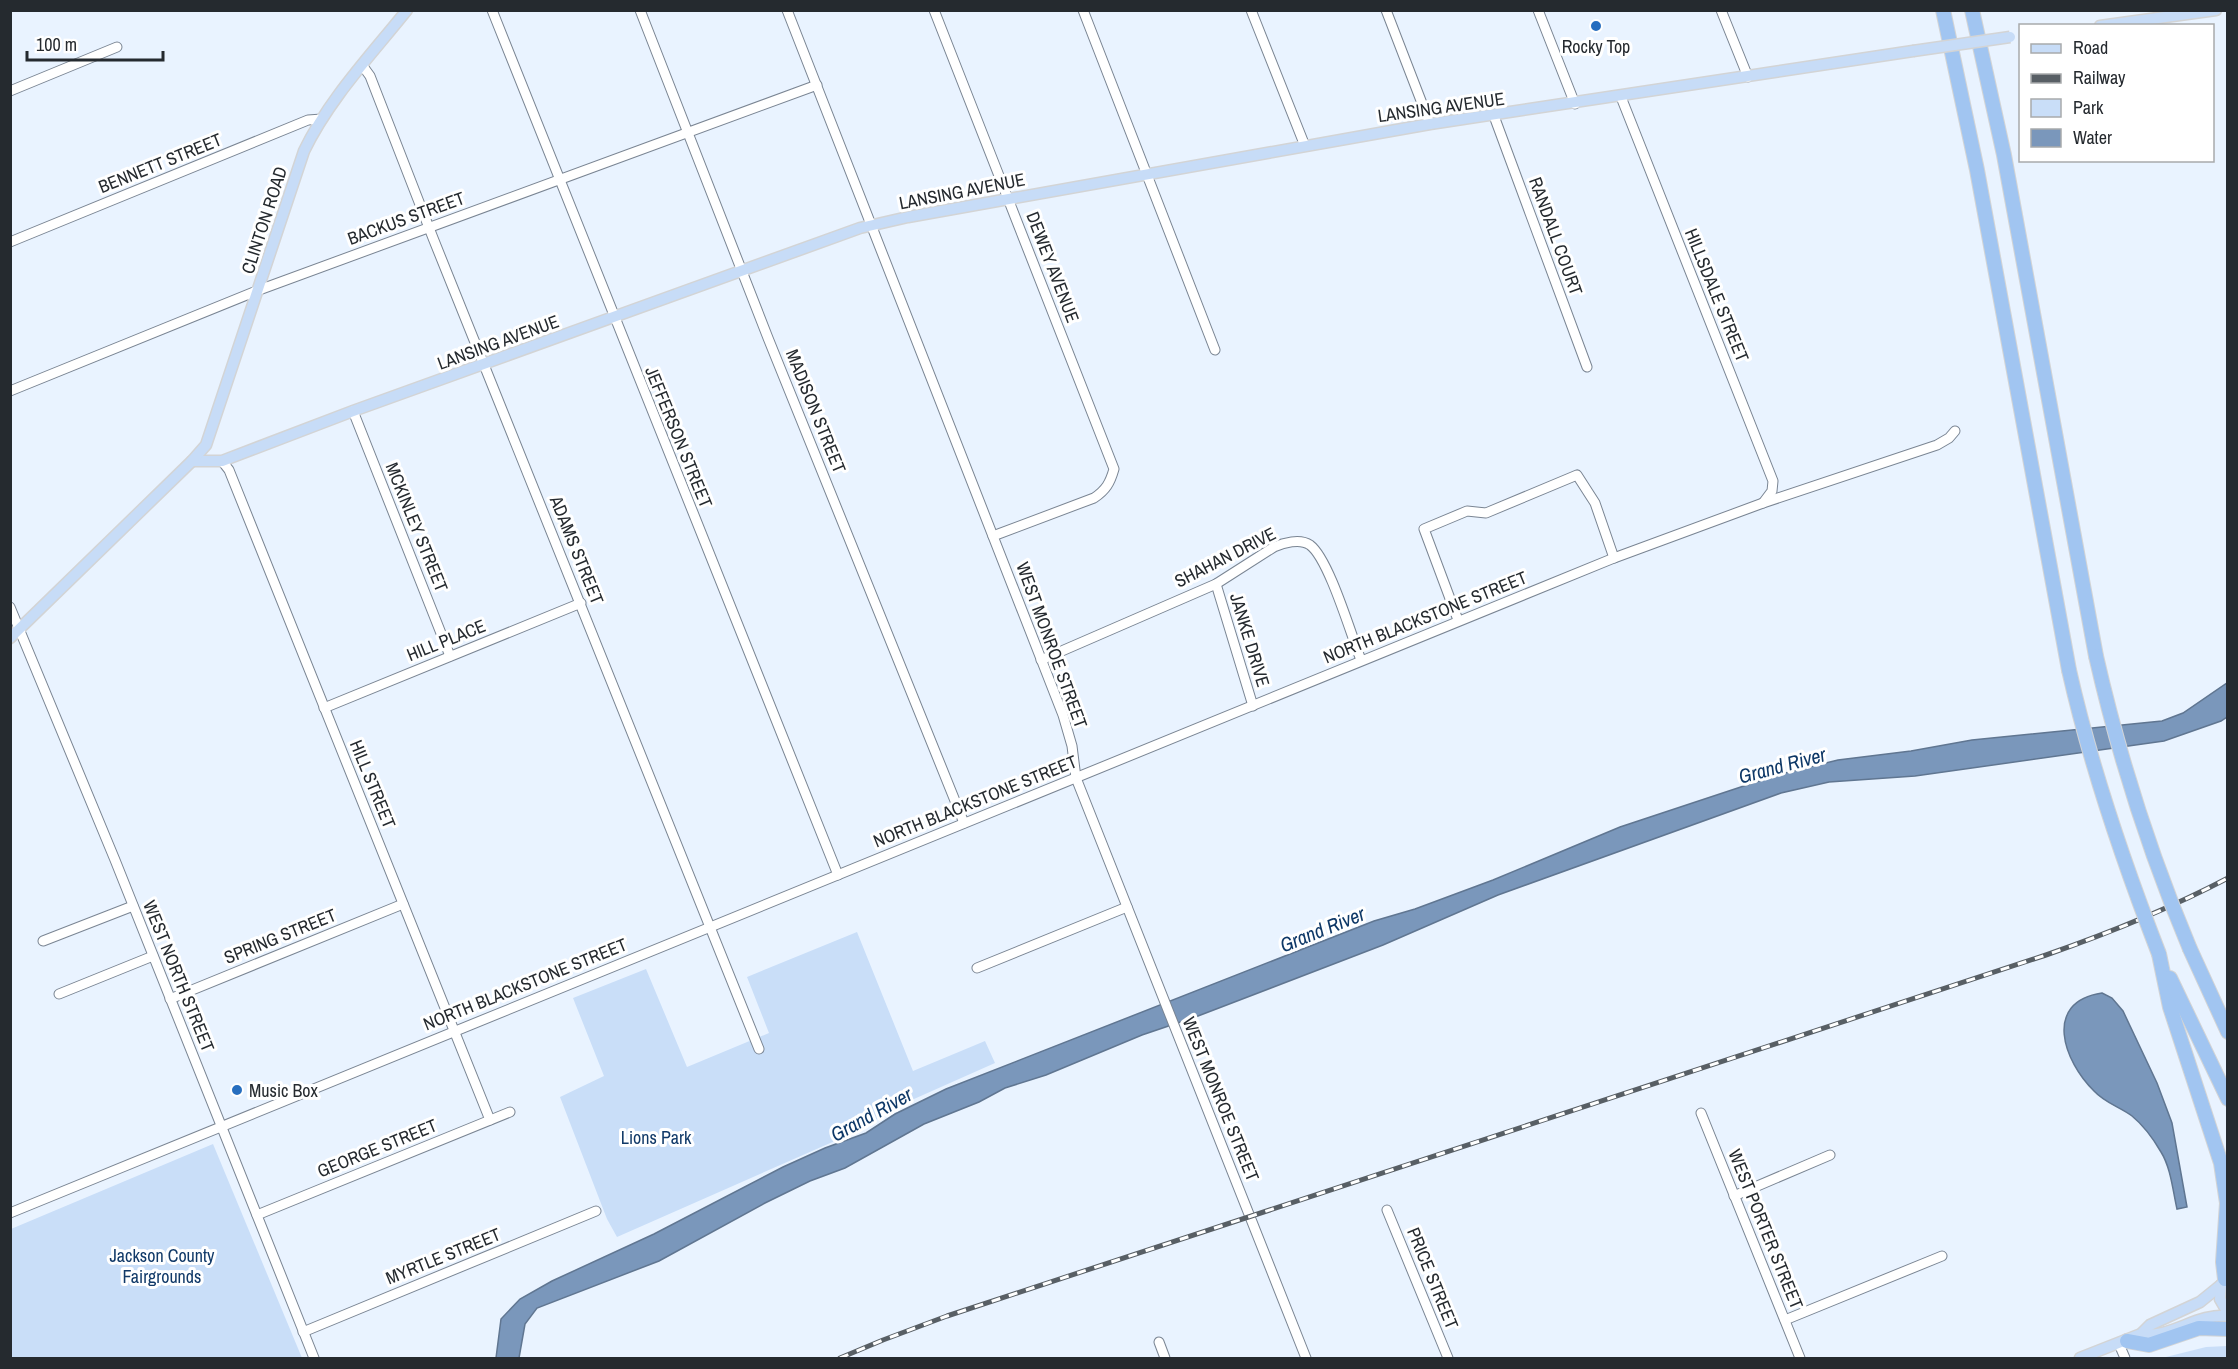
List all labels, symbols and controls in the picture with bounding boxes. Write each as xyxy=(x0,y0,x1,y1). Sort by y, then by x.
marker: Rocky Top xyxy=(1589,19,1603,33)
scale bar xyxy=(27,24,164,62)
legend xyxy=(2019,24,2214,162)
text: 100 m xyxy=(36,32,77,57)
place label: Rocky Top xyxy=(1562,34,1630,59)
text: Road xyxy=(2073,35,2108,60)
text: Railway xyxy=(2073,65,2126,90)
street label: LANSING AVENUE xyxy=(1376,86,1506,128)
text: Park xyxy=(2073,95,2104,120)
text: Water xyxy=(2073,125,2112,150)
street label: BENNETT STREET xyxy=(95,127,225,199)
street label: CLINTON ROAD xyxy=(235,163,293,277)
street label: LANSING AVENUE xyxy=(897,167,1027,215)
street label: RANDALL COURT xyxy=(1523,174,1589,298)
street label: BACKUS STREET xyxy=(344,185,468,251)
street label: DEWEY AVENUE xyxy=(1020,208,1086,326)
street label: HILLSDALE STREET xyxy=(1679,225,1755,365)
street label: LANSING AVENUE xyxy=(434,308,562,376)
street label: MADISON STREET xyxy=(780,345,852,477)
street label: JEFFERSON STREET xyxy=(639,363,719,511)
street label: MCKINLEY STREET xyxy=(380,459,454,595)
street label: ADAMS STREET xyxy=(544,491,610,608)
street label: SHAHAN DRIVE xyxy=(1170,521,1280,593)
street label: WEST MONROE STREET xyxy=(1010,558,1094,732)
street label: NORTH BLACKSTONE STREET xyxy=(1319,565,1531,669)
street label: JANKE DRIVE xyxy=(1224,590,1276,690)
street label: HILL PLACE xyxy=(403,613,489,667)
street label: HILL STREET xyxy=(344,736,402,832)
water label: Grand River xyxy=(1735,740,1829,790)
street label: NORTH BLACKSTONE STREET xyxy=(869,749,1081,853)
street label: WEST NORTH STREET xyxy=(137,897,221,1055)
water label: Grand River xyxy=(1276,900,1369,958)
street label: SPRING STREET xyxy=(220,902,340,970)
street label: NORTH BLACKSTONE STREET xyxy=(419,932,631,1036)
street label: WEST MONROE STREET xyxy=(1177,1013,1265,1185)
place label: Music Box xyxy=(249,1078,319,1103)
water label: Grand River xyxy=(825,1080,917,1147)
marker: Music Box xyxy=(230,1083,244,1097)
street label: GEORGE STREET xyxy=(313,1113,441,1183)
park label: Lions Park xyxy=(621,1125,692,1150)
street label: WEST PORTER STREET xyxy=(1723,1145,1809,1313)
street label: MYRTLE STREET xyxy=(382,1222,504,1290)
street label: PRICE STREET xyxy=(1401,1224,1465,1332)
park label: Jackson County Fairgrounds xyxy=(109,1243,215,1289)

